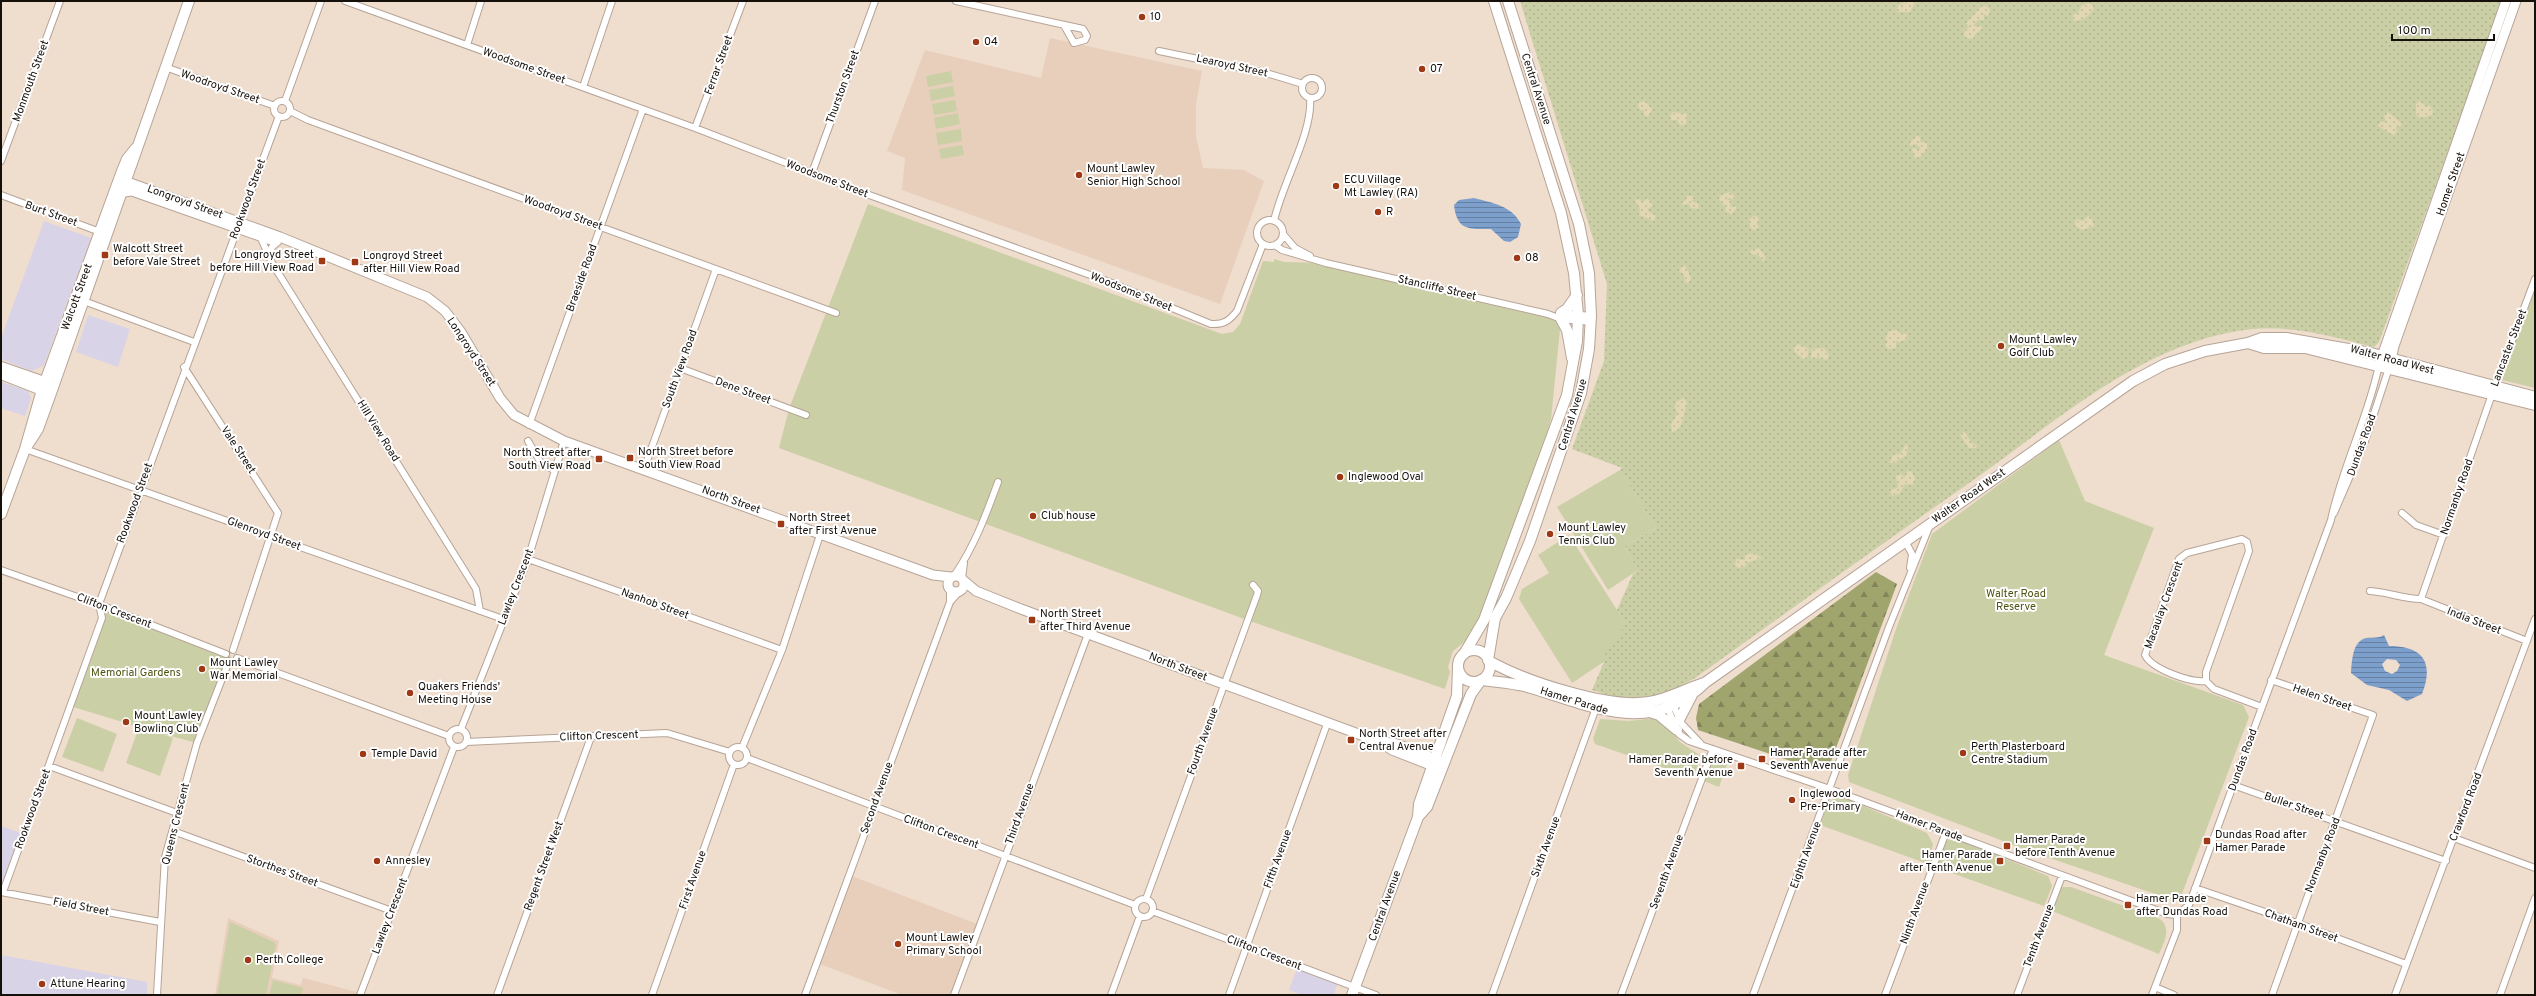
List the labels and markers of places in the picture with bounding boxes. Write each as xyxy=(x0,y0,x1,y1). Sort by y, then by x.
place label: 10 xyxy=(1150,10,1161,24)
marker: 10 xyxy=(1137,12,1147,22)
place label: 04 xyxy=(984,35,998,49)
marker: 04 xyxy=(971,37,981,47)
place label: 07 xyxy=(1430,62,1443,76)
marker: 07 xyxy=(1417,64,1427,74)
place label: Mount Lawley Senior High School xyxy=(1087,162,1180,189)
marker: Mount Lawley Senior High School xyxy=(1074,170,1084,180)
place label: ECU Village Mt Lawley (RA) xyxy=(1344,173,1418,200)
marker: ECU Village Mt Lawley (RA) xyxy=(1331,181,1341,191)
place label: R xyxy=(1386,205,1393,219)
marker: R xyxy=(1373,207,1383,217)
place label: Walcott Street before Vale Street xyxy=(113,242,200,269)
place label: Longroyd Street before Hill View Road xyxy=(210,248,314,275)
place label: Longroyd Street after Hill View Road xyxy=(363,249,460,276)
marker: Walcott Street before Vale Street xyxy=(100,250,110,260)
place label: 08 xyxy=(1525,251,1539,265)
marker: 08 xyxy=(1512,253,1522,263)
marker: Longroyd Street before Hill View Road xyxy=(317,256,327,266)
marker: Longroyd Street after Hill View Road xyxy=(350,257,360,267)
place label: Mount Lawley Golf Club xyxy=(2009,333,2077,360)
marker: Mount Lawley Golf Club xyxy=(1996,341,2006,351)
place label: North Street before South View Road xyxy=(638,445,733,472)
place label: North Street after South View Road xyxy=(503,446,592,473)
marker: North Street before South View Road xyxy=(625,453,635,463)
marker: North Street after South View Road xyxy=(594,454,604,464)
place label: Inglewood Oval xyxy=(1348,470,1424,484)
marker: Inglewood Oval xyxy=(1335,472,1345,482)
place label: Club house xyxy=(1041,509,1096,523)
place label: North Street after First Avenue xyxy=(789,511,877,538)
marker: Club house xyxy=(1028,511,1038,521)
marker: North Street after First Avenue xyxy=(776,519,786,529)
place label: Mount Lawley Tennis Club xyxy=(1558,521,1626,548)
marker: Mount Lawley Tennis Club xyxy=(1545,529,1555,539)
place label: North Street after Third Avenue xyxy=(1040,607,1131,634)
marker: North Street after Third Avenue xyxy=(1027,615,1037,625)
place label: Mount Lawley War Memorial xyxy=(210,656,278,683)
marker: Mount Lawley War Memorial xyxy=(197,664,207,674)
place label: Quakers Friends' Meeting House xyxy=(418,680,500,707)
marker: Quakers Friends' Meeting House xyxy=(405,688,415,698)
place label: Mount Lawley Bowling Club xyxy=(134,709,202,736)
marker: Mount Lawley Bowling Club xyxy=(121,717,131,727)
place label: North Street after Central Avenue xyxy=(1359,727,1448,754)
marker: North Street after Central Avenue xyxy=(1346,735,1356,745)
place label: Perth Plasterboard Centre Stadium xyxy=(1971,740,2065,767)
place label: Hamer Parade after Seventh Avenue xyxy=(1770,746,1868,773)
place label: Temple David xyxy=(371,747,437,761)
marker: Perth Plasterboard Centre Stadium xyxy=(1958,748,1968,758)
marker: Temple David xyxy=(358,749,368,759)
place label: Hamer Parade before Seventh Avenue xyxy=(1629,753,1733,780)
marker: Hamer Parade after Seventh Avenue xyxy=(1757,754,1767,764)
marker: Hamer Parade before Seventh Avenue xyxy=(1736,761,1746,771)
place label: Inglewood Pre-Primary xyxy=(1800,787,1861,814)
marker: Inglewood Pre-Primary xyxy=(1787,795,1797,805)
place label: Dundas Road after Hamer Parade xyxy=(2215,828,2308,855)
place label: Hamer Parade before Tenth Avenue xyxy=(2015,833,2115,860)
marker: Dundas Road after Hamer Parade xyxy=(2202,836,2212,846)
marker: Hamer Parade before Tenth Avenue xyxy=(2002,841,2012,851)
place label: Hamer Parade after Tenth Avenue xyxy=(1899,848,1992,875)
place label: Annesley xyxy=(385,854,431,868)
marker: Annesley xyxy=(372,856,382,866)
marker: Hamer Parade after Tenth Avenue xyxy=(1995,856,2005,866)
place label: Hamer Parade after Dundas Road xyxy=(2136,892,2228,919)
marker: Hamer Parade after Dundas Road xyxy=(2123,900,2133,910)
place label: Mount Lawley Primary School xyxy=(906,931,982,958)
marker: Mount Lawley Primary School xyxy=(893,939,903,949)
place label: Perth College xyxy=(256,953,323,967)
marker: Perth College xyxy=(243,955,253,965)
place label: Attune Hearing xyxy=(50,977,125,991)
marker: Attune Hearing xyxy=(37,979,47,989)

